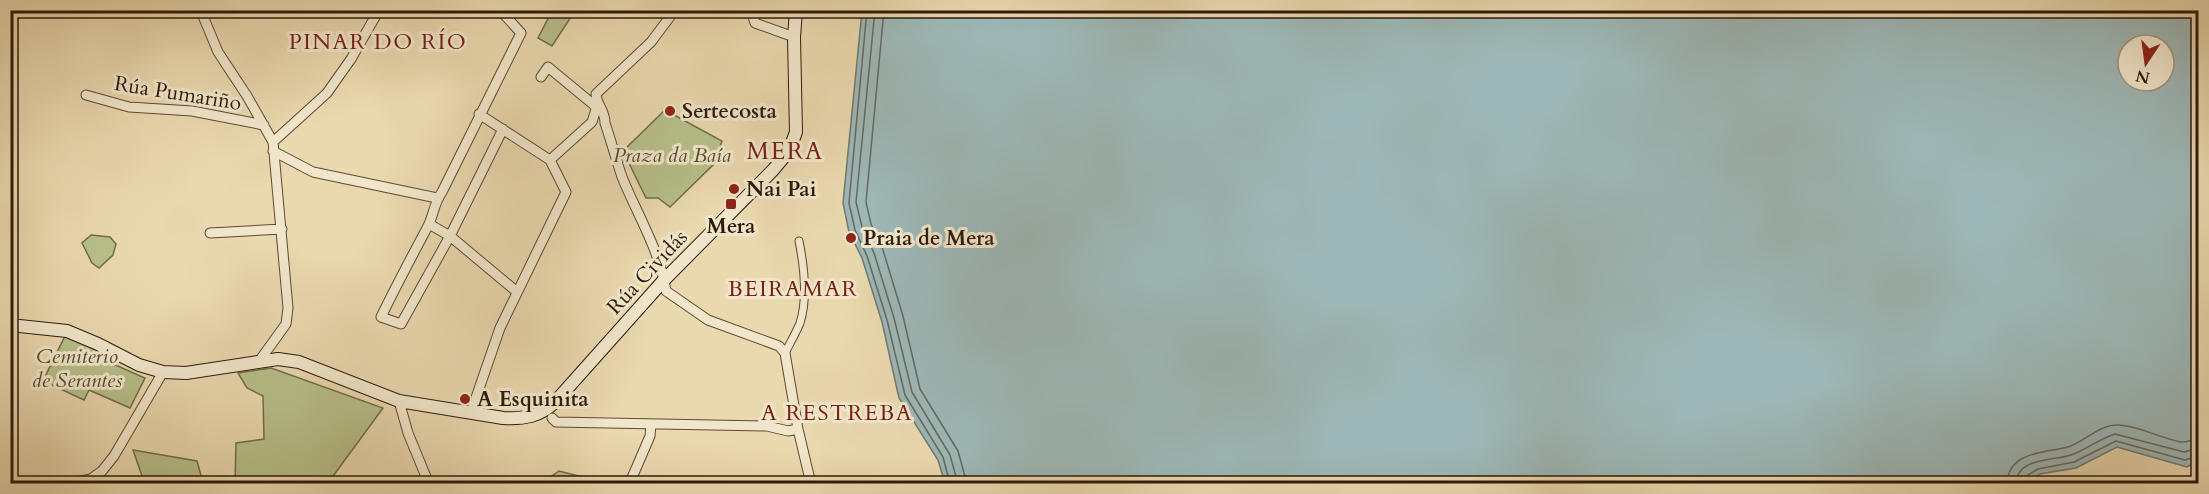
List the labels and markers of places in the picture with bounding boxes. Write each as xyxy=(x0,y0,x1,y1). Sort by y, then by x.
place label: Sertecosta xyxy=(682,97,778,126)
marker: Sertecosta xyxy=(663,104,677,118)
place label: Nai Pai xyxy=(746,175,817,204)
marker: Nai Pai xyxy=(727,182,741,196)
marker: Mera xyxy=(724,197,738,211)
place label: Mera xyxy=(707,212,756,241)
place label: Praia de Mera xyxy=(863,224,995,253)
marker: Praia de Mera xyxy=(844,231,858,245)
place label: A Esquinita xyxy=(477,385,589,414)
marker: A Esquinita xyxy=(458,392,472,406)

